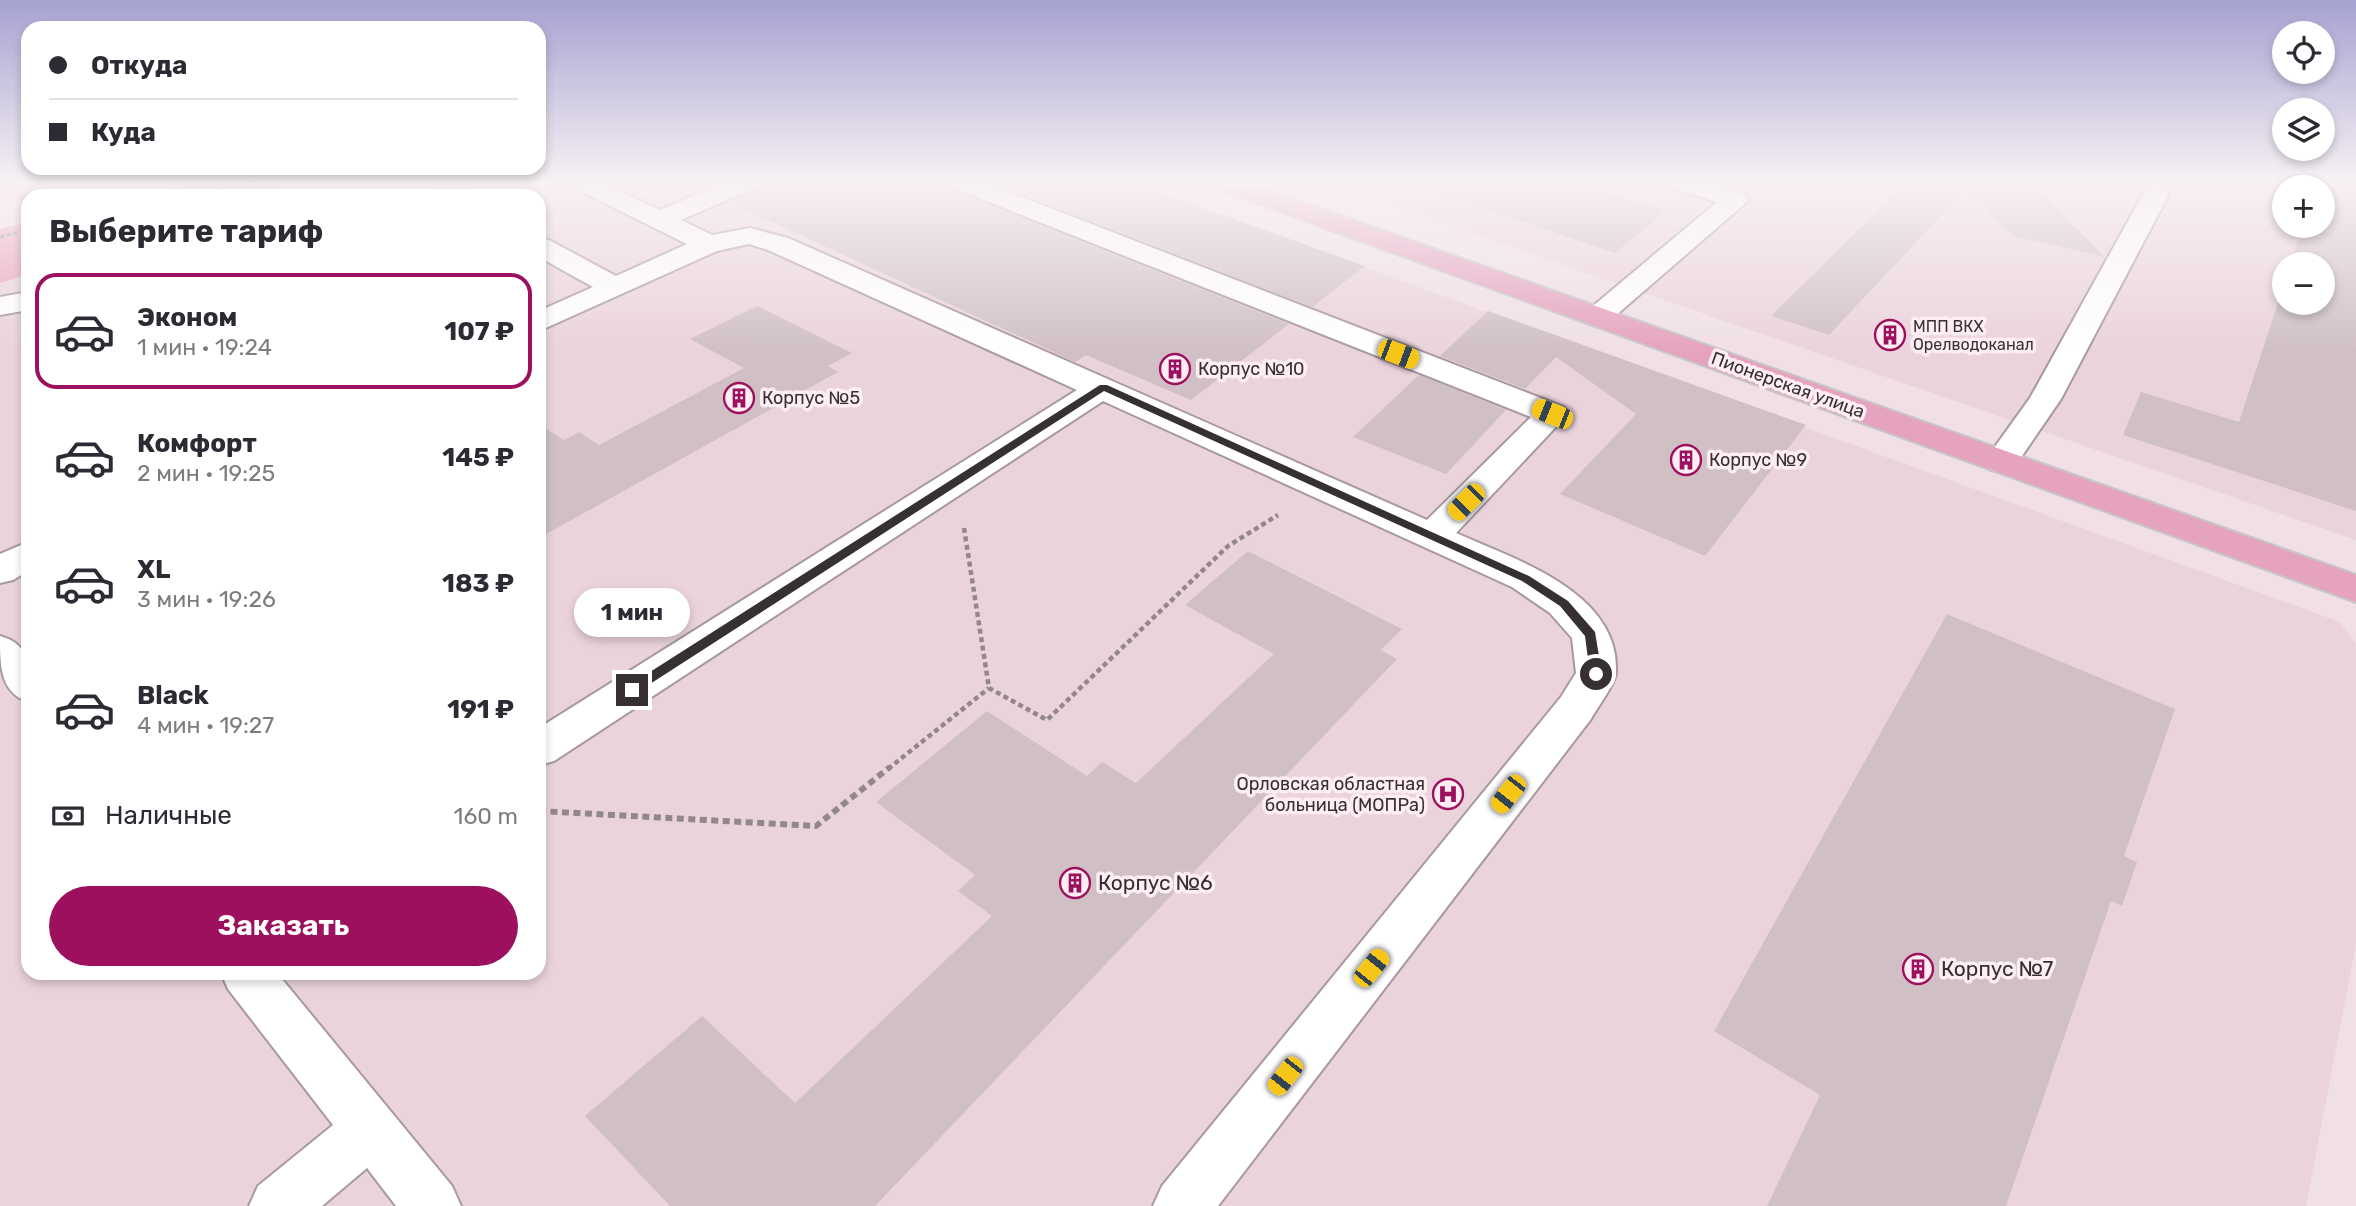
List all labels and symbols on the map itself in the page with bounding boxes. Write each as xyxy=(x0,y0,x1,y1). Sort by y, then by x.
place label: МПП ВКХ Орелводоканал xyxy=(1913,317,2034,354)
building icon: МПП ВКХ Орелводоканал xyxy=(1873,318,1907,352)
car xyxy=(1375,337,1422,371)
street label: Пионерская улица xyxy=(1708,347,1868,423)
building icon: Корпус №10 xyxy=(1158,352,1192,386)
place label: Корпус №10 xyxy=(1198,358,1305,380)
building icon: Корпус №5 xyxy=(722,381,756,415)
place label: Корпус №5 xyxy=(762,387,860,409)
car xyxy=(1529,396,1576,432)
building icon: Корпус №9 xyxy=(1669,443,1703,477)
place label: Корпус №9 xyxy=(1709,449,1807,471)
car xyxy=(1444,480,1489,524)
callout: 1 мин xyxy=(574,588,690,638)
route start xyxy=(1580,658,1612,690)
route end xyxy=(616,674,648,706)
car xyxy=(1487,771,1530,817)
place label: Орловская областная больница (МОПРа) xyxy=(1237,773,1425,816)
hospital icon: Орловская областная больница (МОПРа) xyxy=(1431,777,1465,811)
building icon: Корпус №6 xyxy=(1058,866,1092,900)
place label: Корпус №6 xyxy=(1098,870,1213,895)
car xyxy=(1350,945,1393,991)
building icon: Корпус №7 xyxy=(1901,952,1935,986)
place label: Корпус №7 xyxy=(1941,956,2054,981)
car xyxy=(1264,1053,1307,1099)

